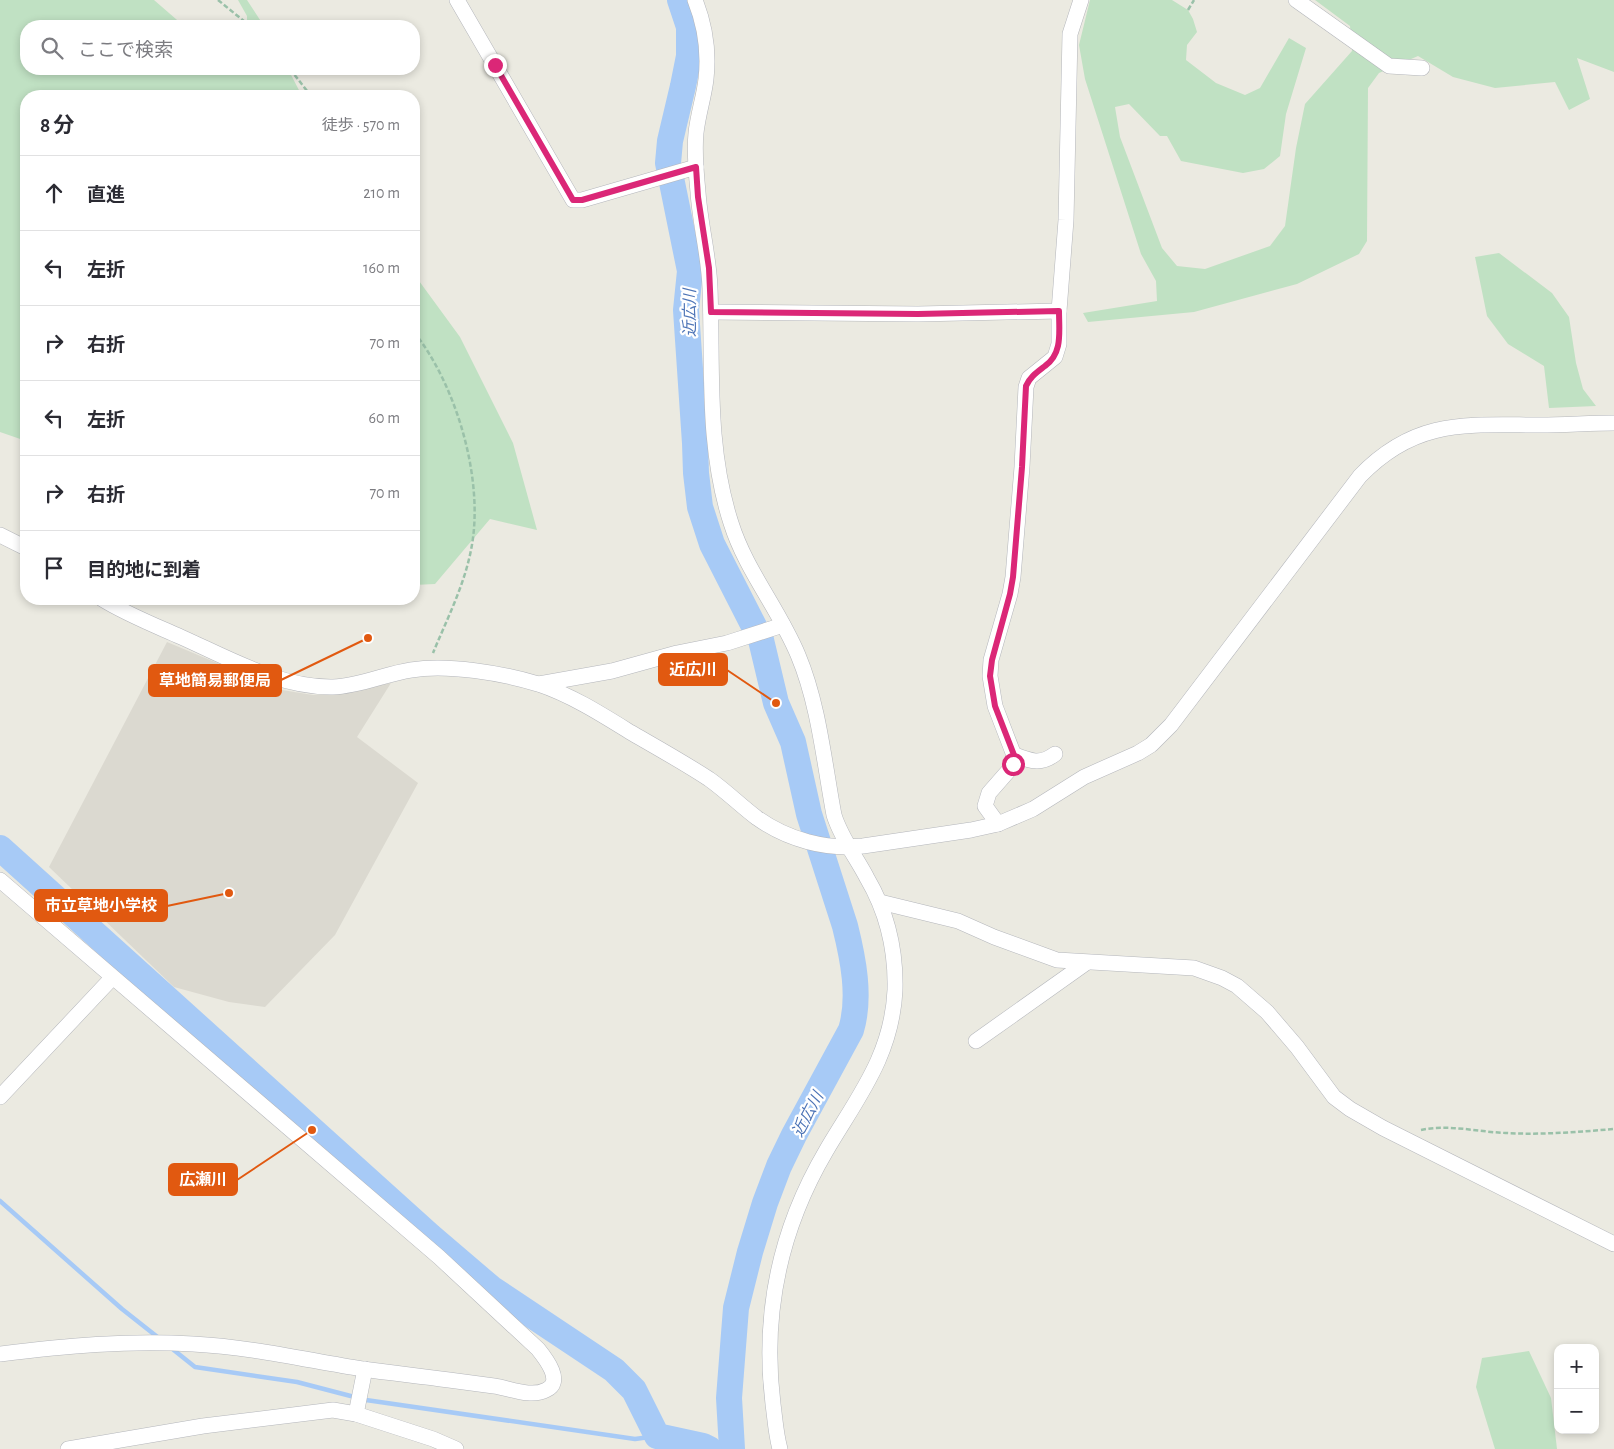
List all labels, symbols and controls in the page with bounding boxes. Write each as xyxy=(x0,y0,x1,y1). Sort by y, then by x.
search box xyxy=(20,20,420,75)
icon: search xyxy=(38,34,66,62)
text: ここで検索 xyxy=(78,41,173,60)
route end xyxy=(484,54,507,77)
text: 8 分 xyxy=(40,115,75,136)
text: 徒歩 · 570 m xyxy=(322,117,400,133)
icon: ahead xyxy=(40,179,68,207)
text: 210 m xyxy=(363,185,400,201)
text: 直進 xyxy=(87,186,125,205)
icon: left xyxy=(40,254,68,282)
text: 160 m xyxy=(363,260,400,276)
text: 左折 xyxy=(87,261,125,280)
water label: 近広川 xyxy=(681,287,698,337)
icon: right xyxy=(40,329,68,357)
text: 70 m xyxy=(369,335,400,351)
text: 右折 xyxy=(87,336,125,355)
icon: left xyxy=(40,404,68,432)
text: 60 m xyxy=(369,410,400,426)
text: 左折 xyxy=(87,411,125,430)
icon: right xyxy=(40,479,68,507)
text: 70 m xyxy=(369,485,400,501)
text: 右折 xyxy=(87,486,125,505)
icon: arrive xyxy=(40,554,68,582)
text: 目的地に到着 xyxy=(87,561,201,580)
callout: 近広川 xyxy=(659,654,727,685)
text: 近広川 xyxy=(669,661,717,678)
callout: 草地簡易郵便局 xyxy=(149,665,281,696)
text: 草地簡易郵便局 xyxy=(159,672,271,689)
route start xyxy=(1002,753,1025,776)
callout: 市立草地小学校 xyxy=(35,890,167,921)
text: 市立草地小学校 xyxy=(45,897,157,914)
water label: 近広川 xyxy=(789,1087,827,1139)
callout: 広瀬川 xyxy=(169,1164,237,1195)
text: 広瀬川 xyxy=(179,1171,227,1188)
map controls xyxy=(1554,1344,1599,1434)
button: + xyxy=(1554,1344,1599,1389)
button: − xyxy=(1554,1389,1599,1434)

